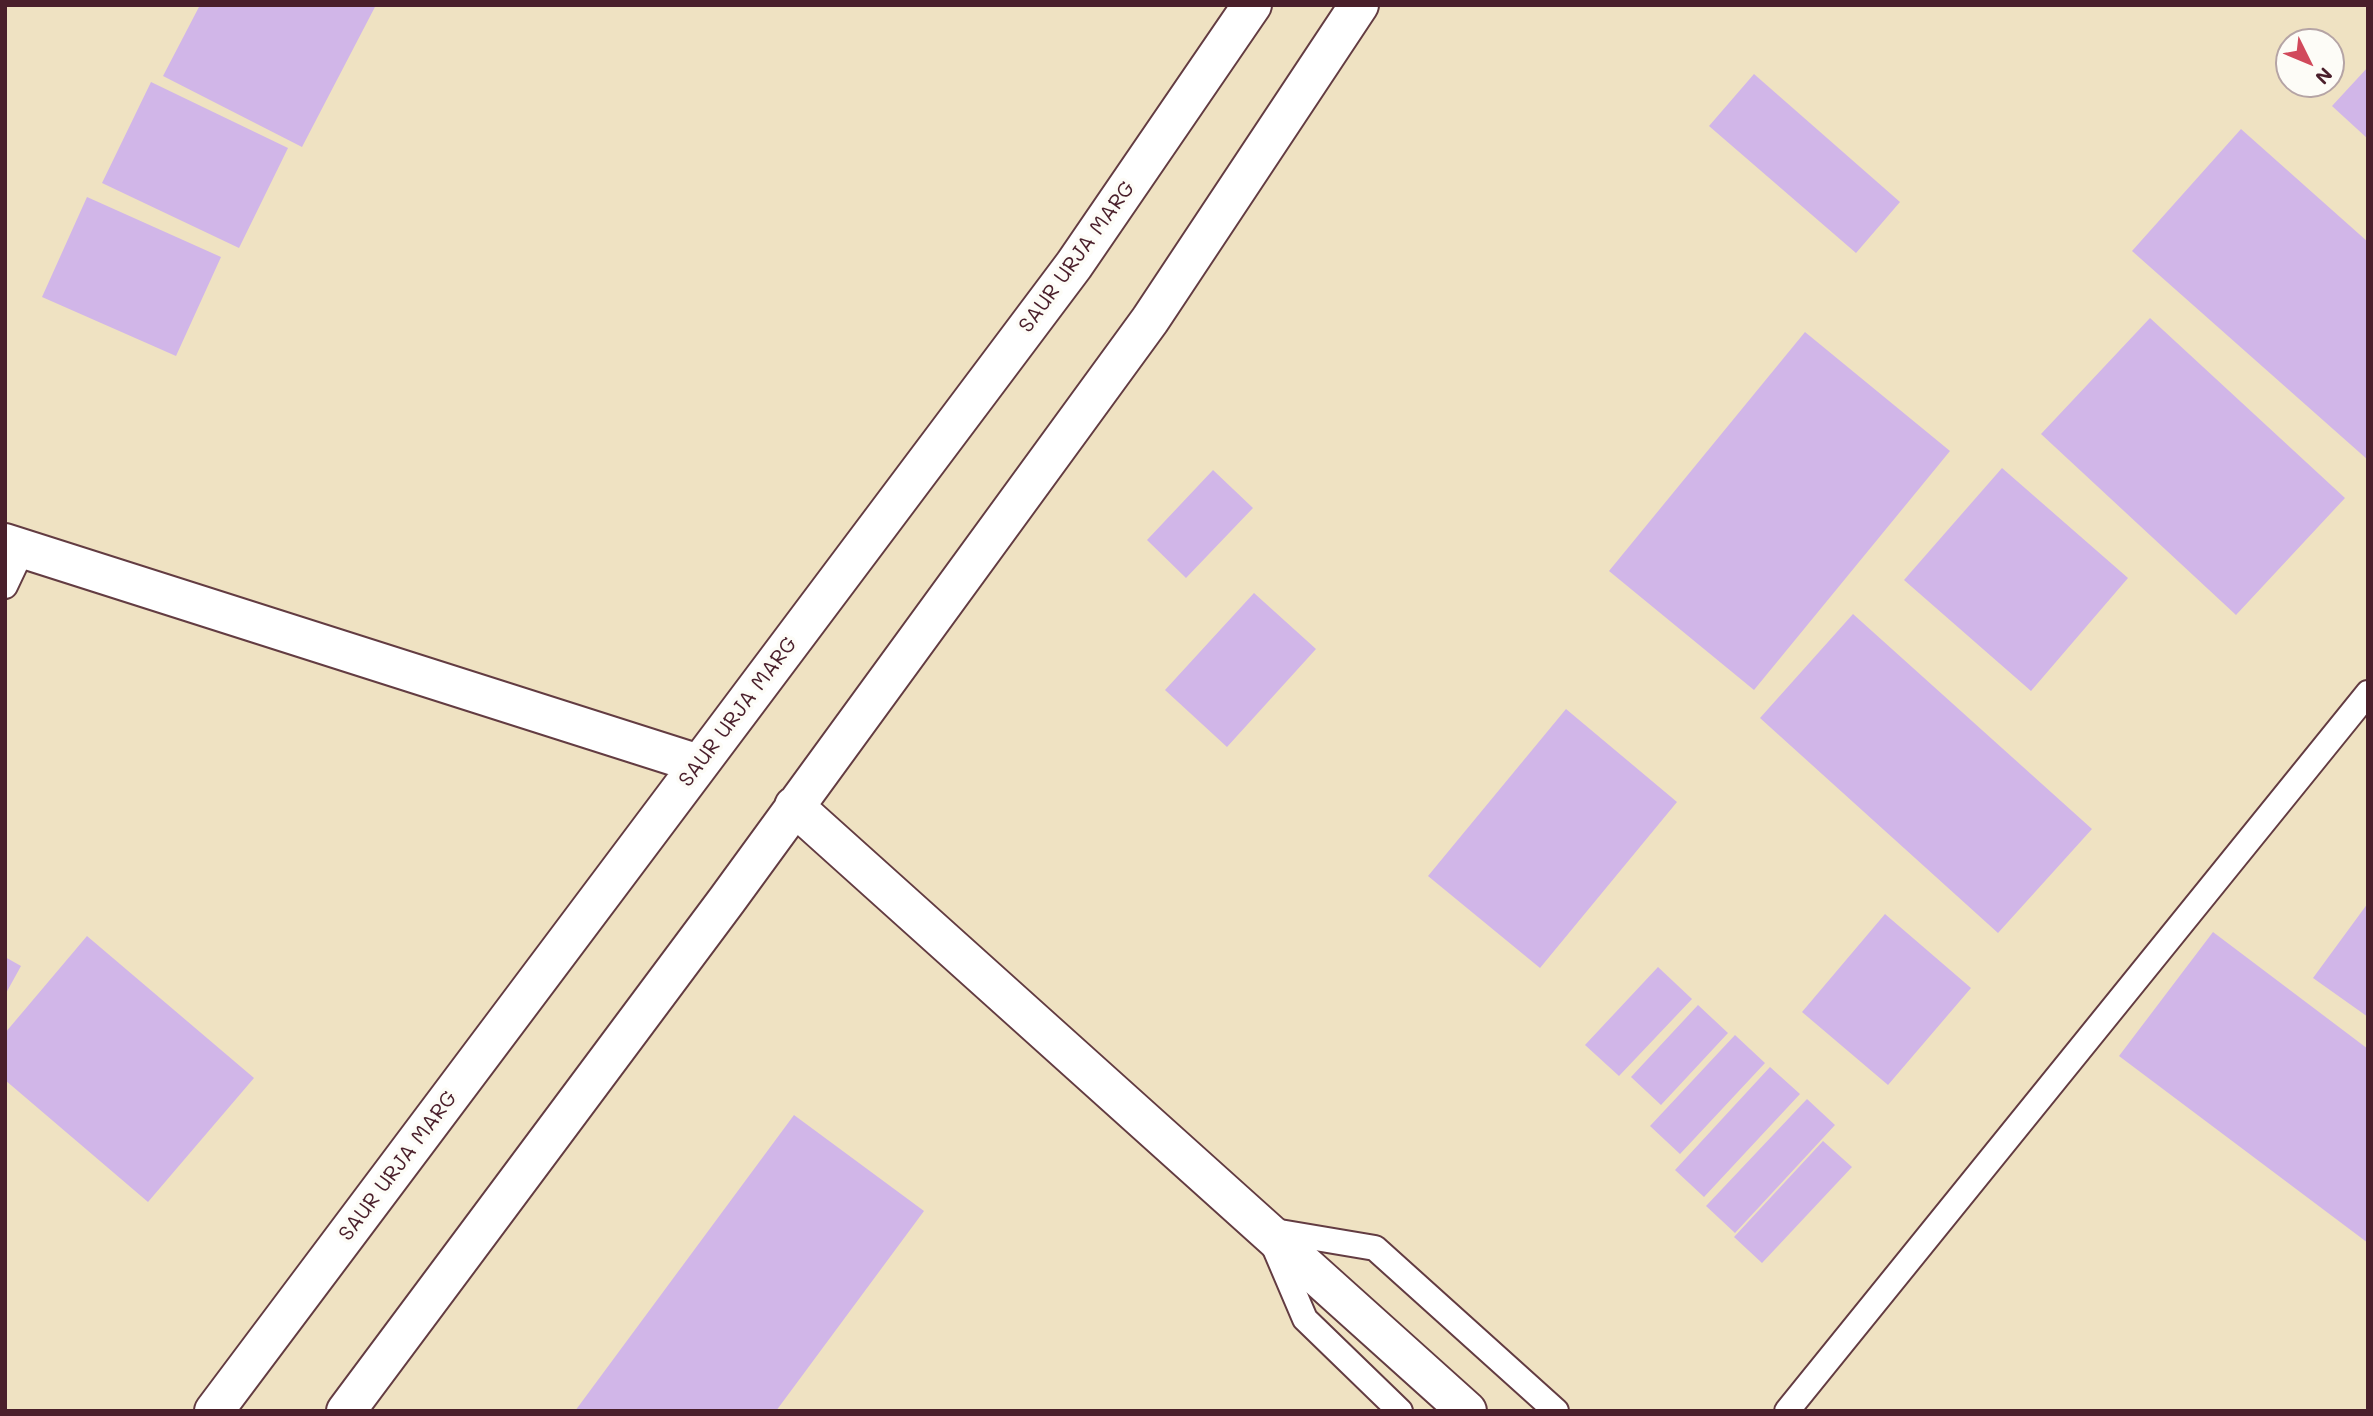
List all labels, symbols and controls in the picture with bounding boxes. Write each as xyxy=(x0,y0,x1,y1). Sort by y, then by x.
north arrow xyxy=(2275,28,2345,98)
text: N xyxy=(2310,62,2338,90)
street label: SAUR URJA MARG xyxy=(1014,176,1140,338)
street label: SAUR URJA MARG xyxy=(673,632,803,792)
street label: SAUR URJA MARG xyxy=(333,1086,463,1246)

